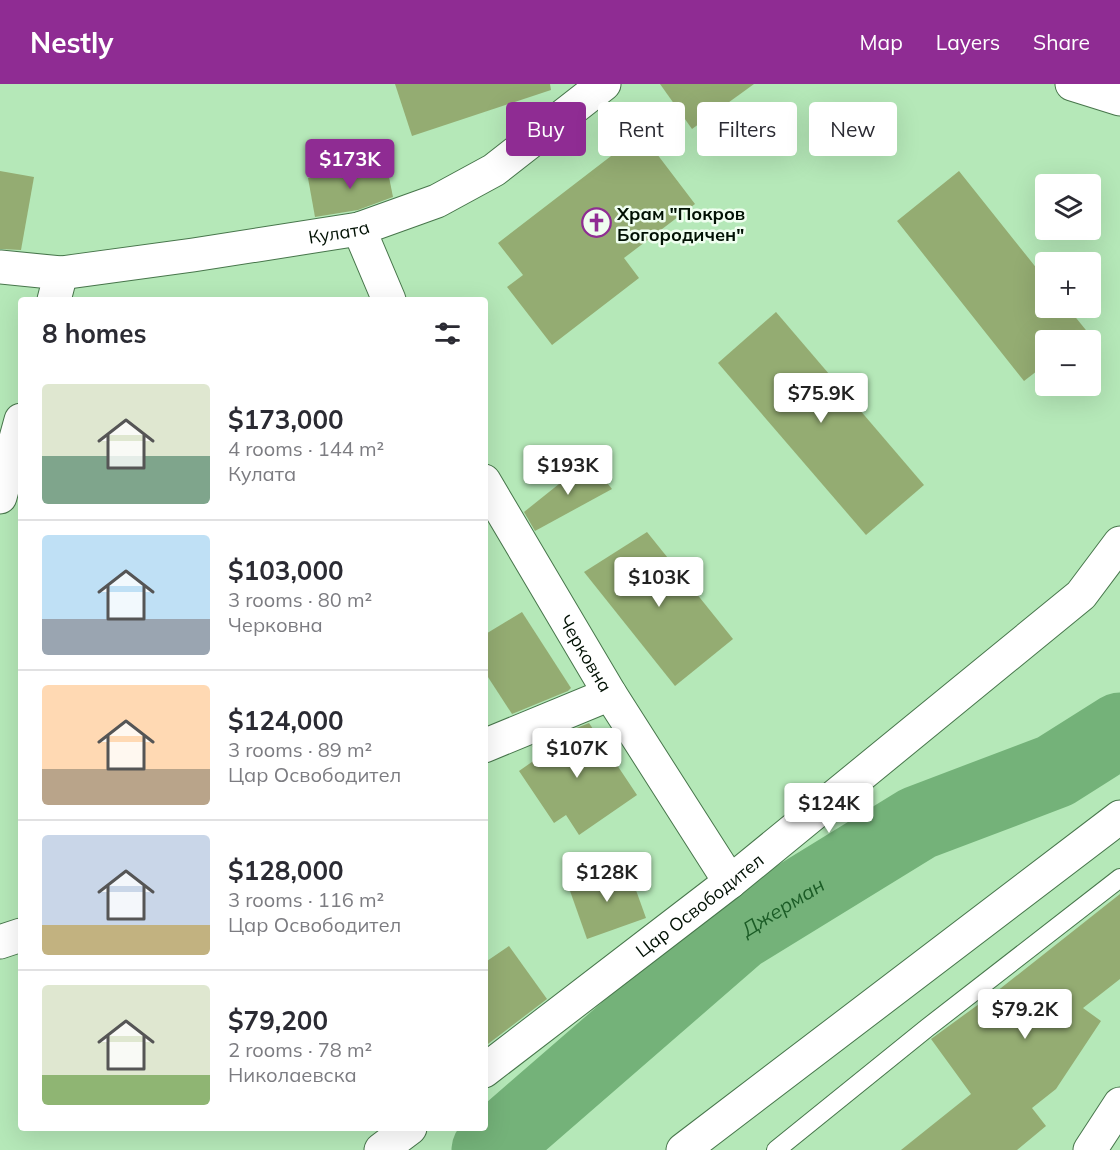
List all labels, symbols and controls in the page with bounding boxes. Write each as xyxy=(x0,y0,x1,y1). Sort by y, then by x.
text: Nestly xyxy=(30,25,114,60)
text: Map xyxy=(860,29,903,55)
text: Layers xyxy=(936,29,1000,55)
text: Share xyxy=(1033,29,1090,55)
chip: Buy xyxy=(506,102,586,156)
chip: Rent xyxy=(598,102,685,156)
chip: Filters xyxy=(697,102,797,156)
chip: New xyxy=(809,102,897,156)
pin: $173K xyxy=(308,139,392,190)
text: $173K xyxy=(319,146,381,171)
map controls xyxy=(1035,174,1101,396)
button: layers xyxy=(1035,174,1101,240)
place label: Храм "Покров Богородичен" xyxy=(616,202,745,246)
church icon: Храм "Покров Богородичен" xyxy=(580,207,612,239)
street label: Кулата xyxy=(307,215,372,248)
button: + xyxy=(1035,252,1101,318)
text: 8 homes xyxy=(42,317,146,350)
icon: filters xyxy=(431,317,464,350)
button: − xyxy=(1035,330,1101,396)
pin: $75.9K xyxy=(772,373,870,424)
text: $75.9K xyxy=(788,380,854,405)
text: $173,000 xyxy=(228,403,344,436)
icon: home xyxy=(90,408,162,480)
text: 4 rooms · 144 m² xyxy=(228,436,384,461)
pin: $193K xyxy=(526,445,610,496)
text: $193K xyxy=(537,452,599,477)
text: Кулата xyxy=(228,461,296,486)
text: $103,000 xyxy=(228,554,344,587)
pin: $103K xyxy=(617,557,701,608)
icon: home xyxy=(90,559,162,631)
text: $103K xyxy=(628,564,690,589)
text: 3 rooms · 80 m² xyxy=(228,587,372,612)
street label: Черковна xyxy=(554,611,617,696)
text: Черковна xyxy=(228,612,323,637)
text: $124,000 xyxy=(228,704,344,737)
icon: home xyxy=(90,709,162,781)
pin: $107K xyxy=(535,728,619,779)
text: $107K xyxy=(546,735,608,760)
text: 3 rooms · 89 m² xyxy=(228,737,372,762)
text: Цар Освободител xyxy=(228,762,401,787)
pin: $124K xyxy=(787,783,871,834)
text: $124K xyxy=(798,790,860,815)
street label: Цар Освободител xyxy=(631,848,768,962)
pin: $128K xyxy=(565,852,649,903)
text: $128,000 xyxy=(228,854,344,887)
icon: home xyxy=(90,859,162,931)
text: $128K xyxy=(576,859,638,884)
water label: Джерман xyxy=(735,871,829,942)
text: 3 rooms · 116 m² xyxy=(228,887,384,912)
text: Цар Освободител xyxy=(228,912,401,937)
pin: $79.2K xyxy=(976,989,1074,1040)
text: $79.2K xyxy=(992,996,1058,1021)
text: $79,200 xyxy=(228,1004,328,1037)
icon: home xyxy=(90,1009,162,1081)
text: 2 rooms · 78 m² xyxy=(228,1037,372,1062)
text: Николаевска xyxy=(228,1062,357,1087)

